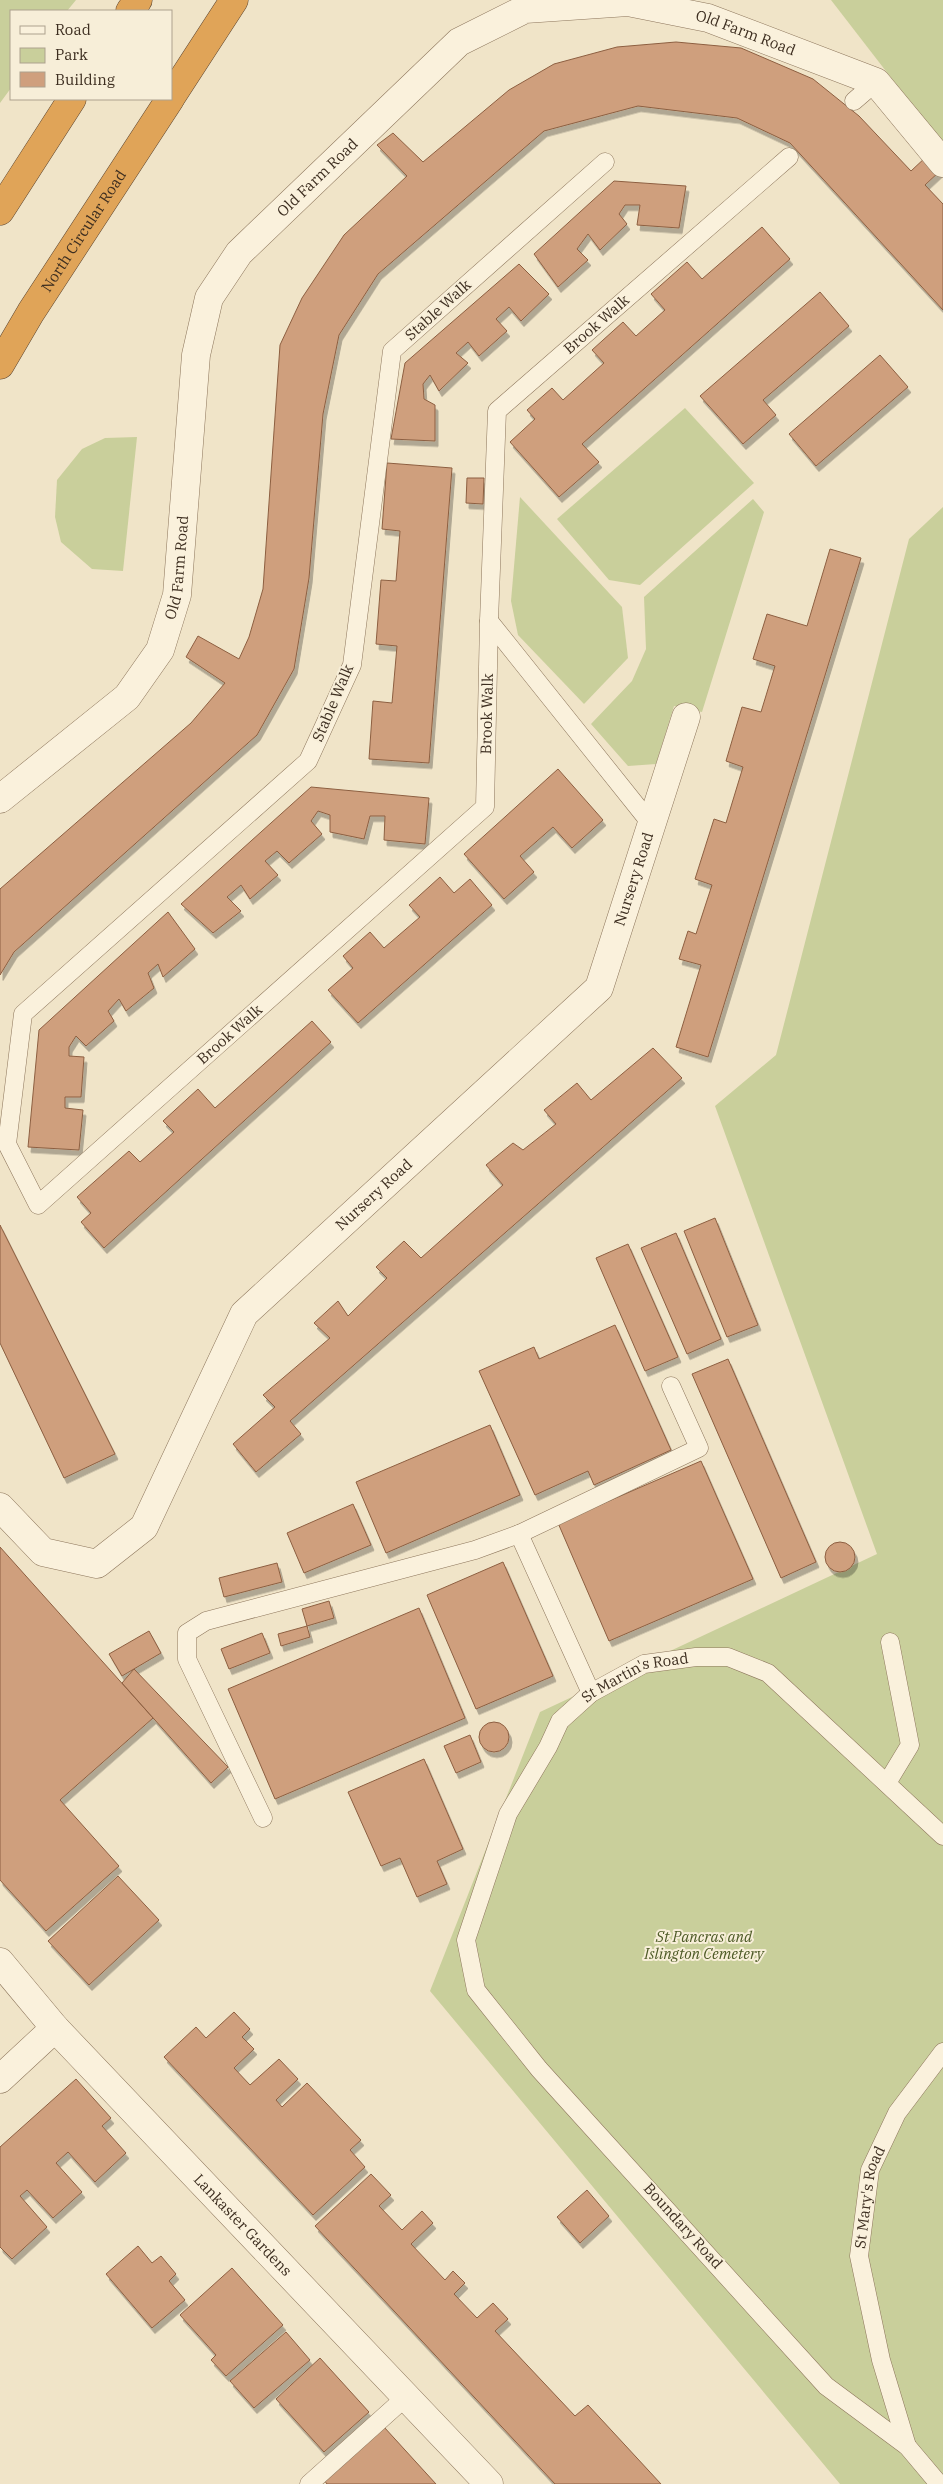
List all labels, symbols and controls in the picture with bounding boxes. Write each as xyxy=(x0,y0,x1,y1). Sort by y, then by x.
street label: Old Farm Road xyxy=(694,6,798,59)
legend xyxy=(10,10,172,100)
text: Road xyxy=(55,20,91,39)
text: Park xyxy=(55,45,88,64)
text: Building xyxy=(55,70,115,89)
street label: Old Farm Road xyxy=(273,134,362,221)
street label: North Circular Road xyxy=(37,166,130,295)
street label: Stable Walk xyxy=(401,275,475,344)
street label: Brook Walk xyxy=(559,290,633,358)
street label: Old Farm Road xyxy=(160,515,192,622)
street label: Stable Walk xyxy=(308,661,357,744)
street label: Brook Walk xyxy=(476,673,497,755)
street label: Nursery Road xyxy=(610,830,657,928)
street label: Brook Walk xyxy=(193,1000,266,1068)
street label: Nursery Road xyxy=(331,1154,416,1234)
street label: St Martin's Road xyxy=(577,1648,689,1706)
park label: St Pancras and Islington Cemetery xyxy=(643,1927,765,1963)
street label: St Mary's Road xyxy=(850,2143,889,2250)
street label: Lankaster Gardens xyxy=(190,2170,296,2280)
street label: Boundary Road xyxy=(640,2179,727,2273)

